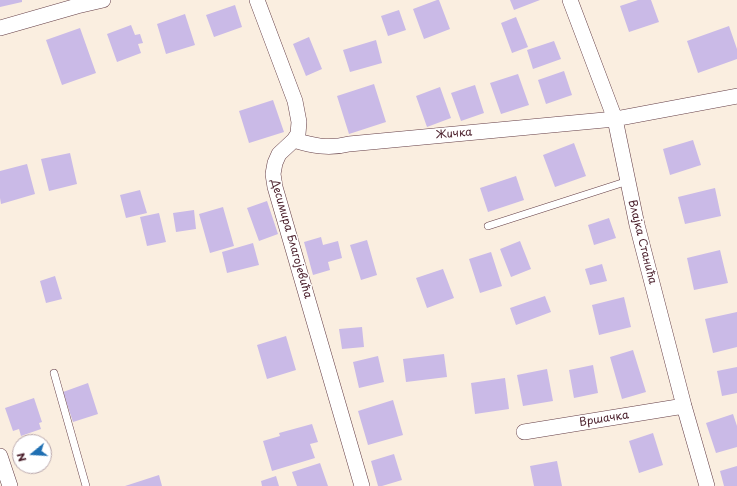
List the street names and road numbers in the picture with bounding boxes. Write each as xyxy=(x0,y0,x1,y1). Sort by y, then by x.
street label: Жичка xyxy=(435,126,473,142)
street label: Десимира Благојевића xyxy=(268,178,314,300)
street label: Влајка Станића xyxy=(625,198,659,286)
street label: Вршачка xyxy=(578,409,630,429)

